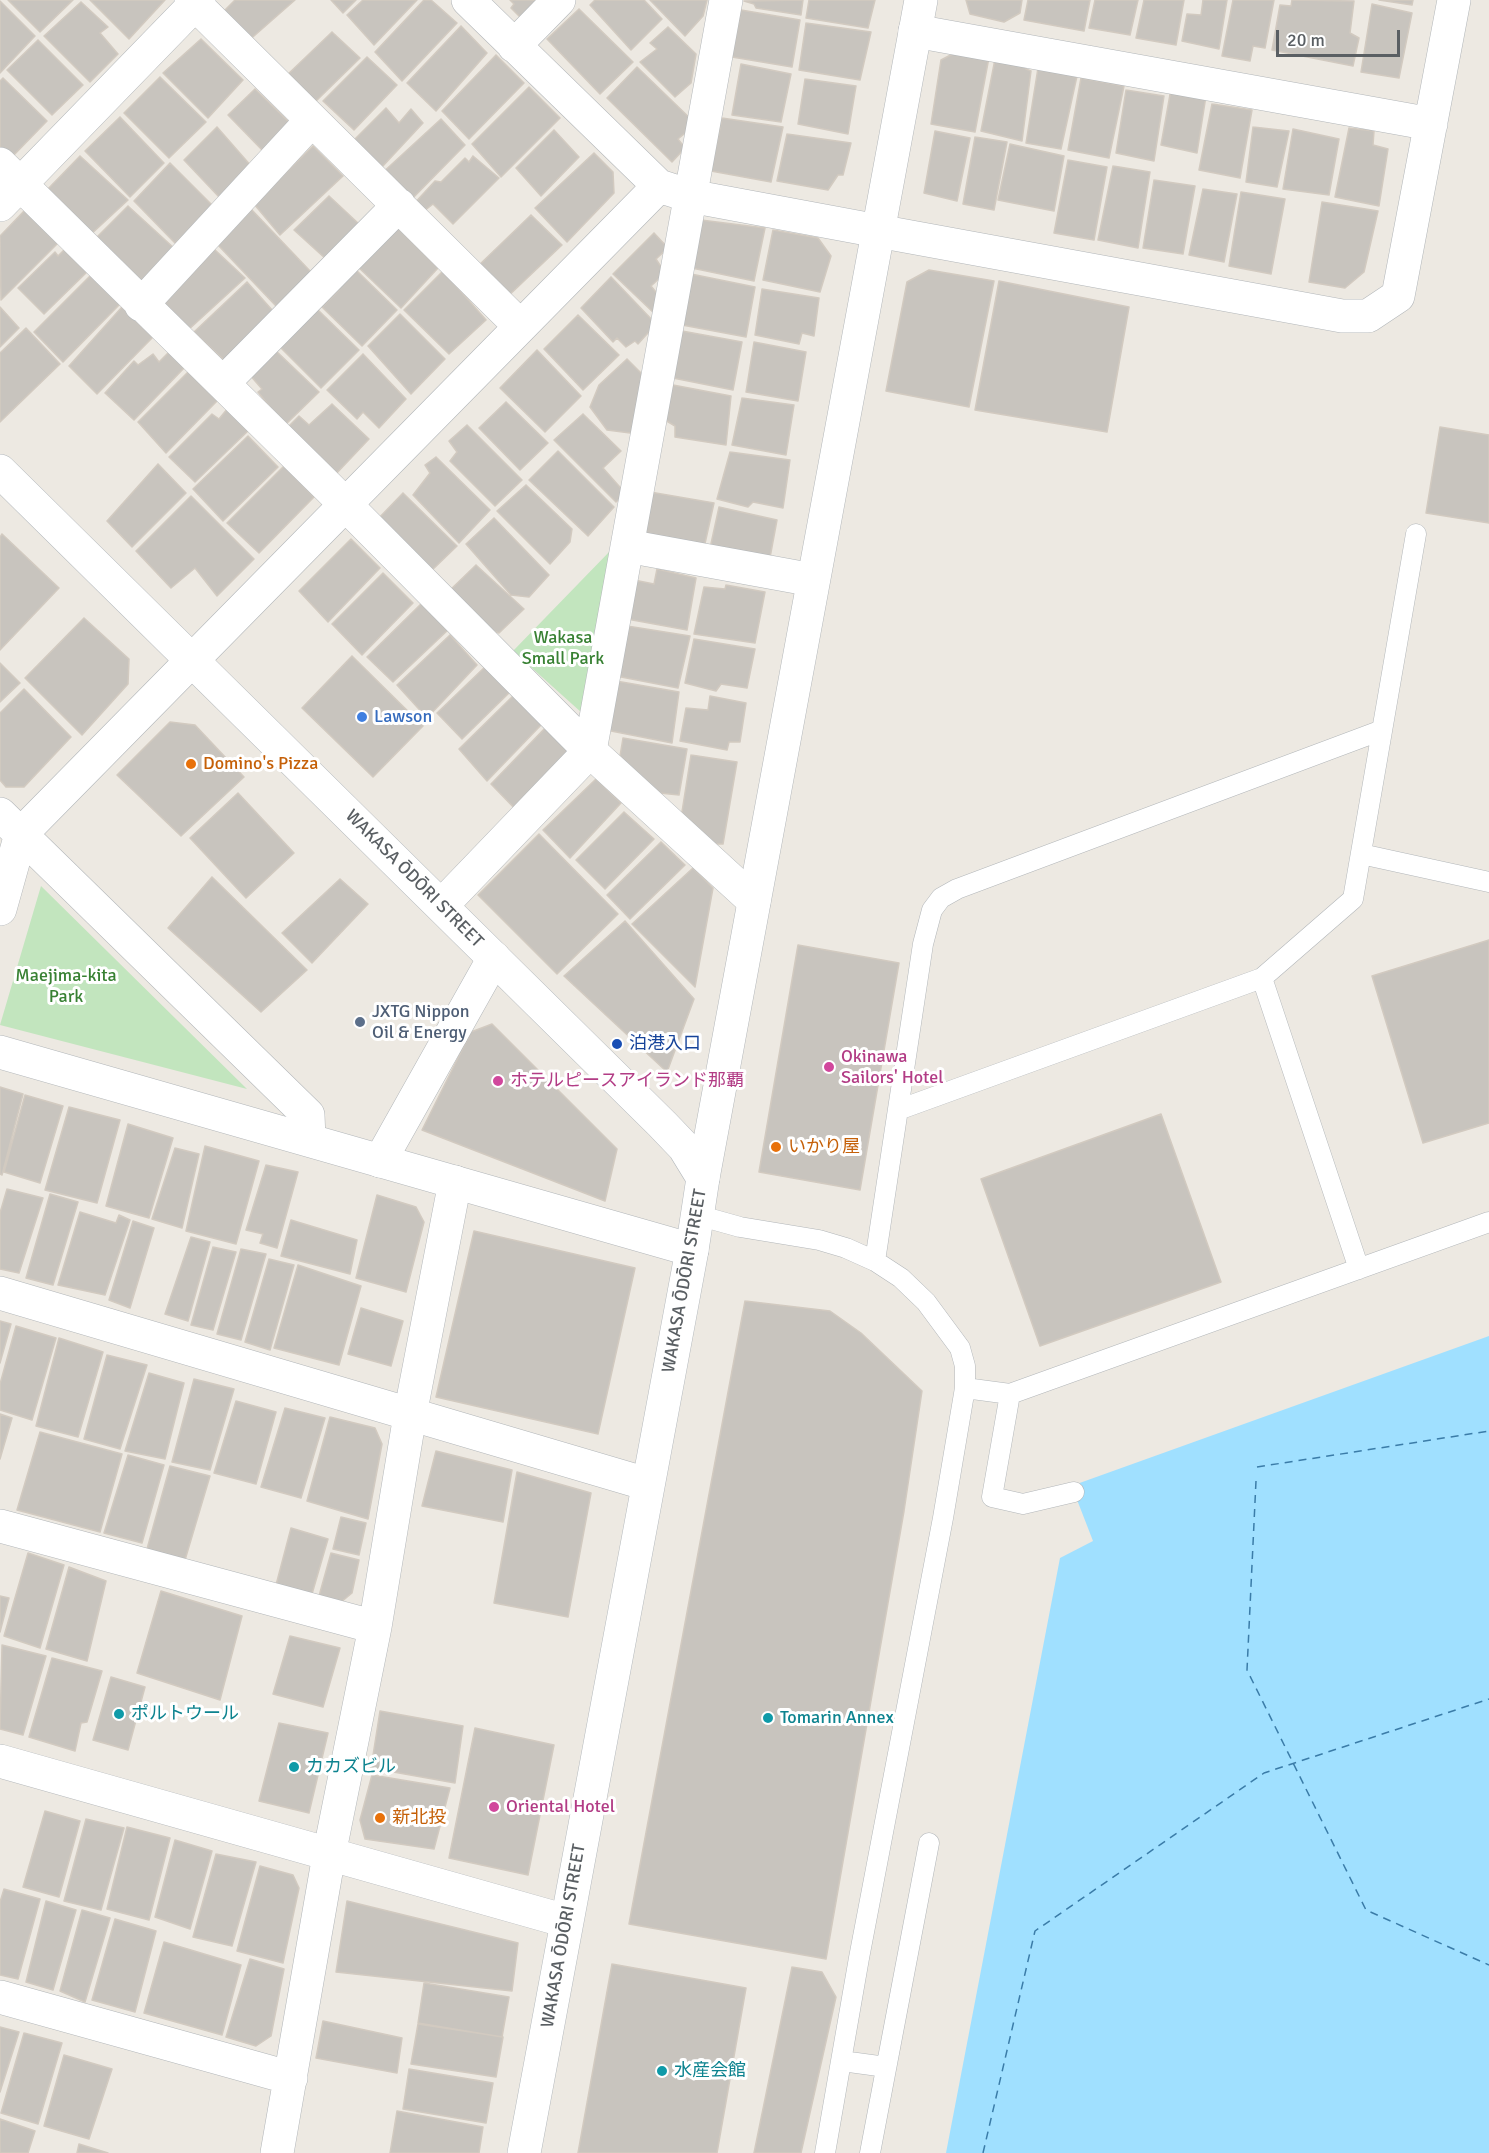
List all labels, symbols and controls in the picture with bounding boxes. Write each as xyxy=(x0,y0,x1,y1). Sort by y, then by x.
scale bar xyxy=(1279,18,1404,56)
text: 20 m xyxy=(1287,29,1325,51)
park label: Wakasa Small Park xyxy=(522,627,604,670)
place label: Lawson xyxy=(374,706,432,728)
marker: Lawson xyxy=(355,710,369,724)
place label: Domino's Pizza xyxy=(203,753,318,775)
marker: Domino's Pizza xyxy=(184,757,198,771)
street label: WAKASA ŌDŌRI STREET xyxy=(340,805,488,953)
park label: Maejima-kita Park xyxy=(15,965,117,1008)
place label: JXTG Nippon Oil & Energy xyxy=(372,1001,470,1044)
marker: JXTG Nippon Oil & Energy xyxy=(353,1015,367,1029)
place label: 泊港入口 xyxy=(629,1033,701,1055)
marker: 泊港入口 xyxy=(610,1037,624,1051)
place label: Okinawa Sailors' Hotel xyxy=(841,1046,943,1088)
marker: Okinawa Sailors' Hotel xyxy=(822,1060,836,1074)
place label: ホテルピースアイランド那覇 xyxy=(510,1070,744,1092)
marker: ホテルピースアイランド那覇 xyxy=(491,1074,505,1088)
place label: いかり屋 xyxy=(788,1136,860,1158)
marker: いかり屋 xyxy=(769,1140,783,1154)
street label: WAKASA ŌDŌRI STREET xyxy=(658,1187,712,1375)
place label: ポルトウール xyxy=(131,1703,239,1725)
marker: ポルトウール xyxy=(112,1707,126,1721)
place label: Tomarin Annex xyxy=(780,1707,894,1729)
marker: Tomarin Annex xyxy=(761,1711,775,1725)
place label: カカズビル xyxy=(306,1756,396,1778)
marker: カカズビル xyxy=(287,1760,301,1774)
place label: Oriental Hotel xyxy=(506,1796,615,1818)
marker: Oriental Hotel xyxy=(487,1800,501,1814)
place label: 新北投 xyxy=(392,1807,446,1829)
marker: 新北投 xyxy=(373,1811,387,1825)
street label: WAKASA ŌDŌRI STREET xyxy=(537,1842,591,2030)
place label: 水産会館 xyxy=(674,2060,746,2082)
marker: 水産会館 xyxy=(655,2064,669,2078)

